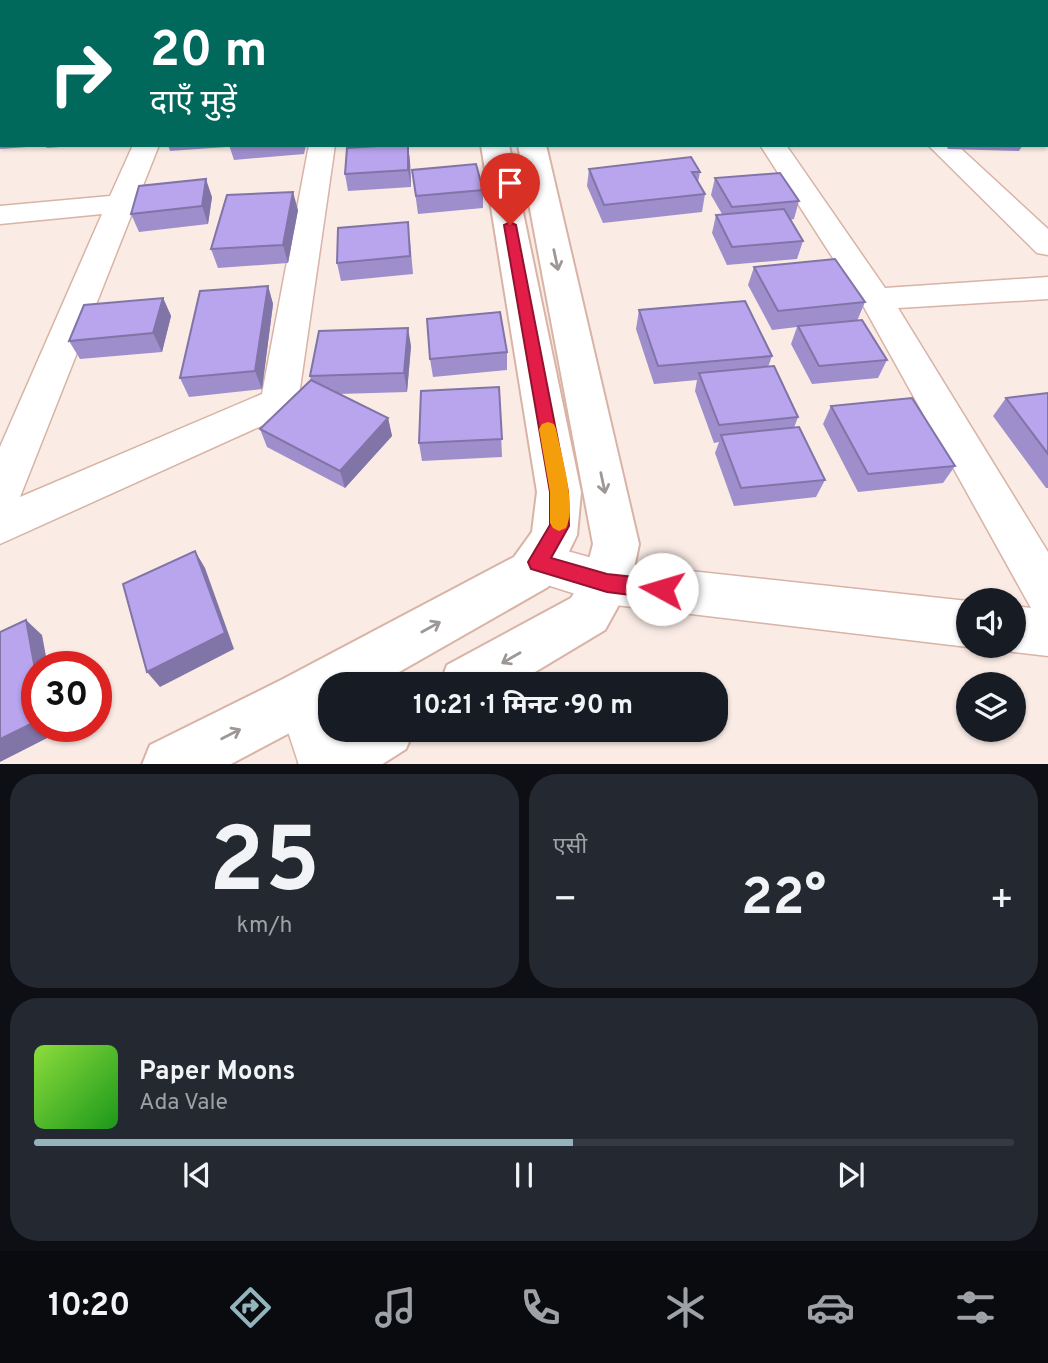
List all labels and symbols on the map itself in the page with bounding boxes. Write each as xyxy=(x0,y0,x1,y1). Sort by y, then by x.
pin xyxy=(480,153,540,225)
one-way arrow xyxy=(550,248,564,271)
one-way arrow xyxy=(597,471,610,494)
position arrow xyxy=(625,552,699,626)
one-way arrow xyxy=(420,620,441,633)
speed limit sign: 30 xyxy=(21,651,112,742)
one-way arrow xyxy=(502,651,522,665)
one-way arrow xyxy=(220,726,240,740)

